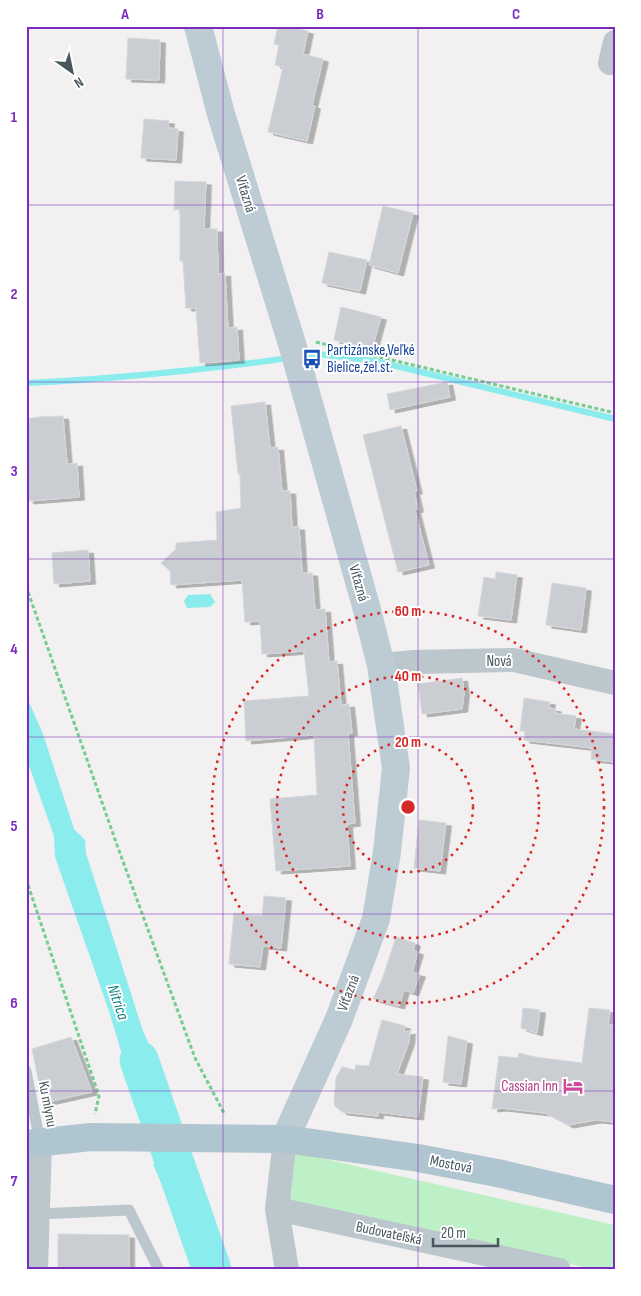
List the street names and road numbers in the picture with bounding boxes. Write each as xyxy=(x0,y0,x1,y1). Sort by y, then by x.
street label: Víťazná xyxy=(231,173,260,215)
street label: Víťazná xyxy=(344,563,373,604)
street label: Nová xyxy=(486,652,512,671)
street label: Víťazná xyxy=(333,972,364,1014)
street label: Ku mlynu xyxy=(34,1080,61,1129)
street label: Mostová xyxy=(428,1151,474,1178)
street label: Budovateľská xyxy=(354,1217,424,1250)

